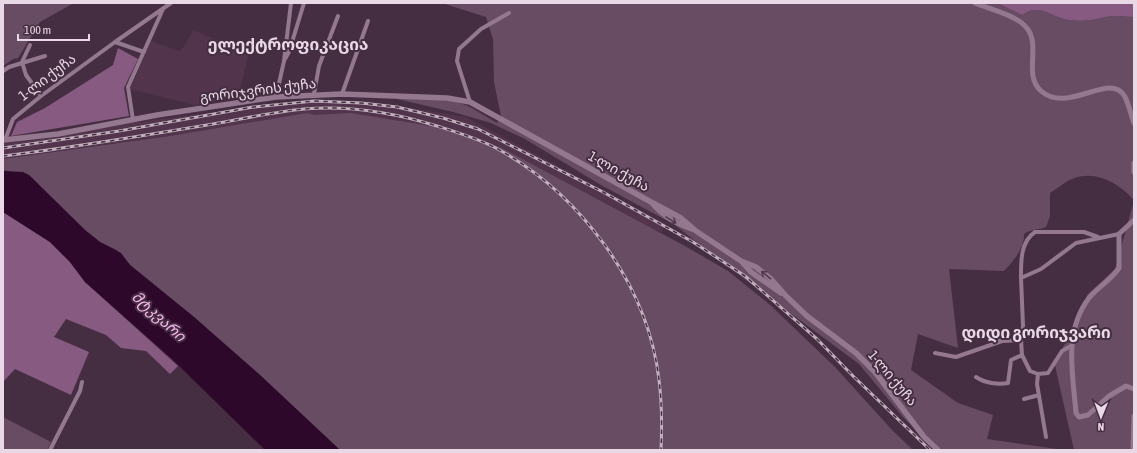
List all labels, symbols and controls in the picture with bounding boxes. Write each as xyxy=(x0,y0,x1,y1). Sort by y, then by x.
scale bar xyxy=(18,16,89,42)
text: 100 m xyxy=(24,23,51,37)
district label: ელექტროფიკაცია xyxy=(208,35,368,55)
street label: 1-ლი ქუჩა xyxy=(15,50,79,104)
street label: გორიჯვრის ქუჩა xyxy=(199,75,317,106)
street label: 1-ლი ქუჩა xyxy=(585,148,652,195)
one-way arrow xyxy=(665,216,676,224)
one-way arrow xyxy=(761,270,772,279)
water label: მტკვარი xyxy=(128,288,190,346)
district label: დიდი გორიჯვარი xyxy=(961,323,1111,343)
street label: 1-ლი ქუჩა xyxy=(864,347,921,410)
north arrow xyxy=(1081,397,1121,437)
text: N xyxy=(1097,421,1104,433)

